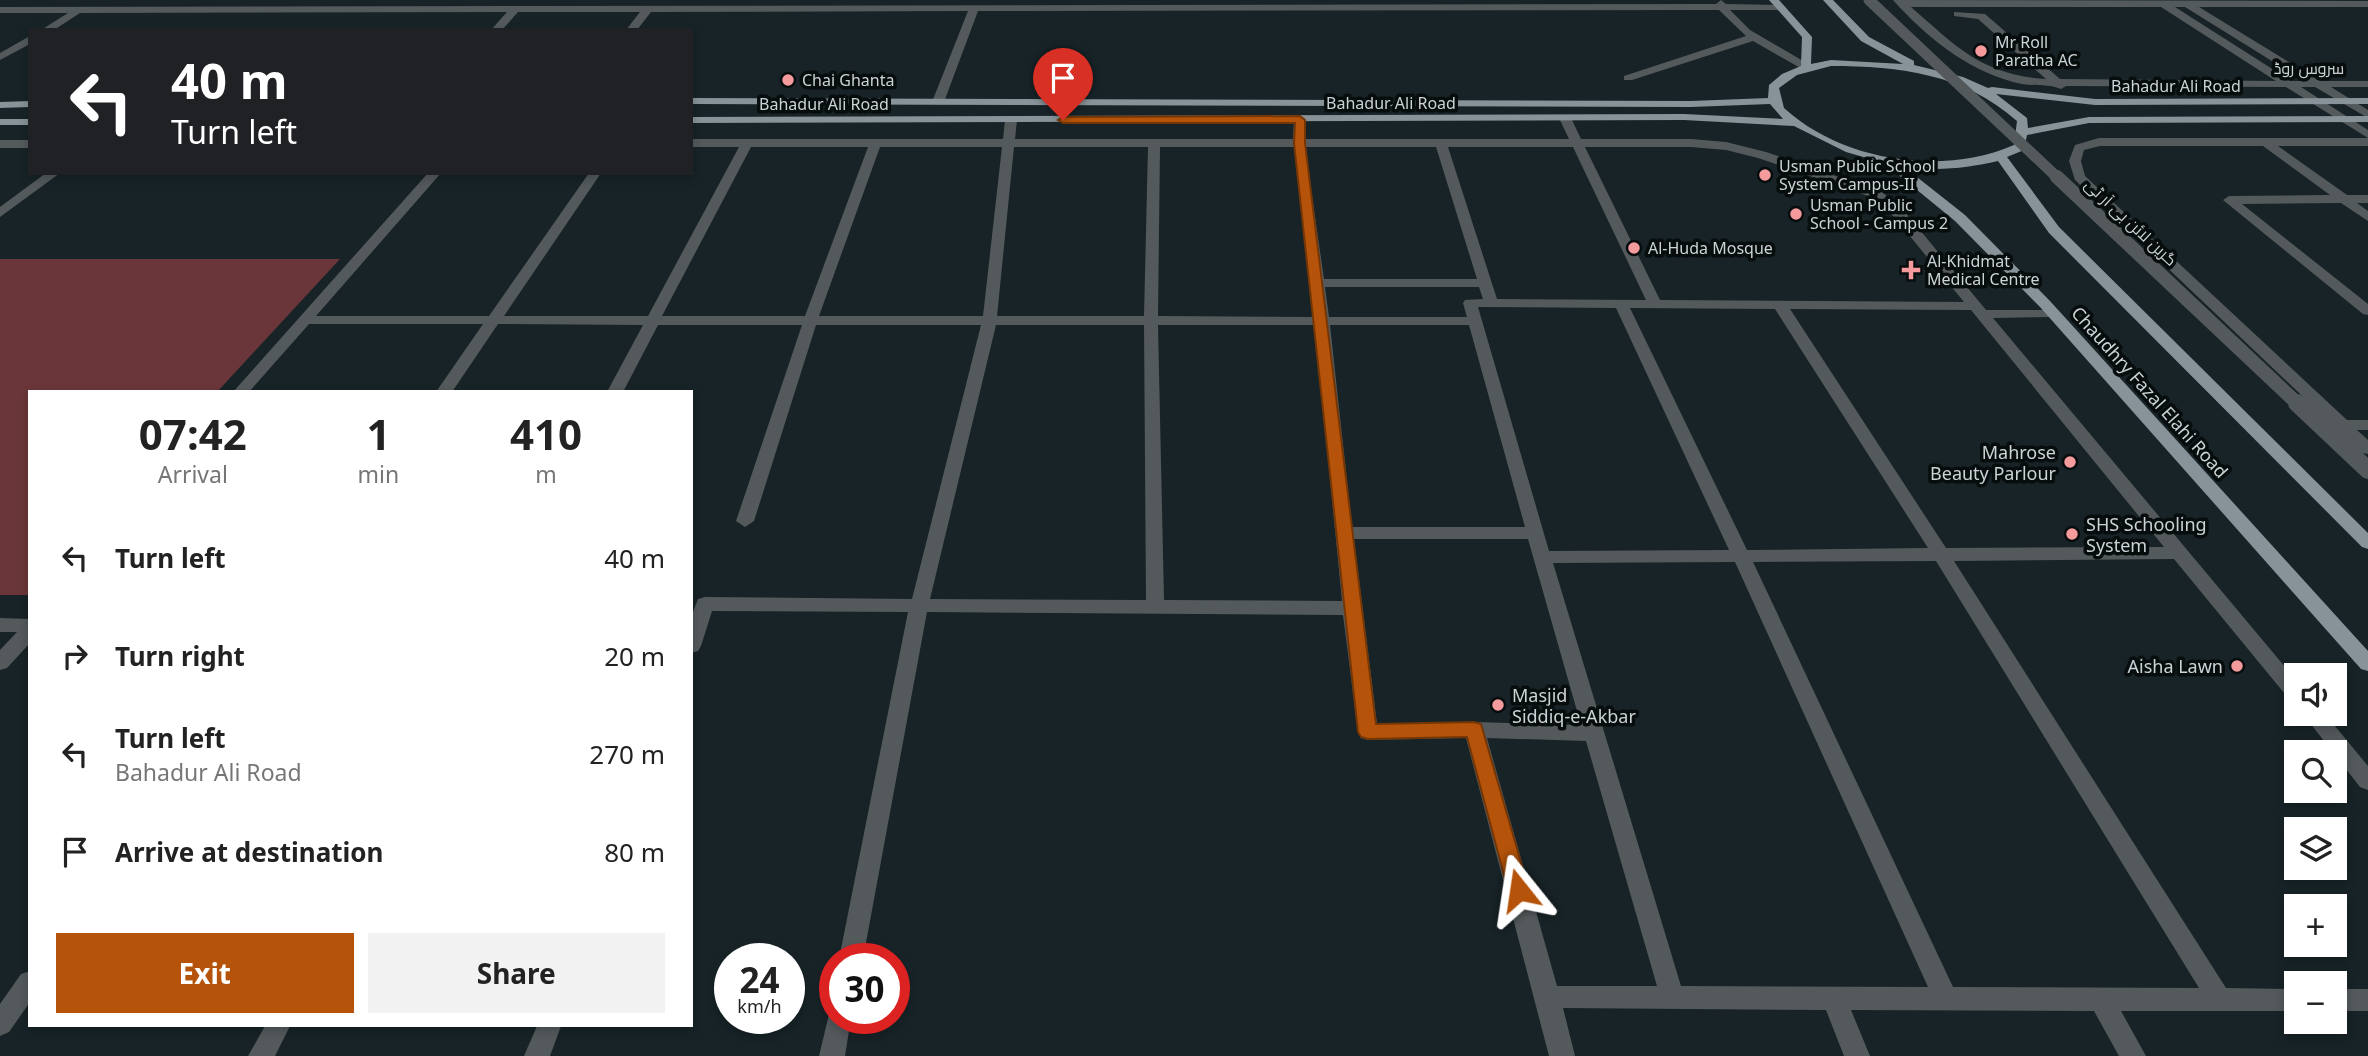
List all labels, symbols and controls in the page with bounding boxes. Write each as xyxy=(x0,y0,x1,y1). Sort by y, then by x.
place label: Mr Roll Paratha AC xyxy=(1995,31,2078,71)
marker: Mr Roll Paratha AC xyxy=(1973,43,1989,59)
text: 40 m xyxy=(171,47,288,113)
pin xyxy=(1033,48,1093,120)
icon: left xyxy=(56,56,147,147)
street label: سروس روڈ xyxy=(2274,57,2344,79)
icon: arrive xyxy=(1044,59,1082,97)
place label: Chai Ghanta xyxy=(802,69,894,91)
marker: Chai Ghanta xyxy=(780,72,796,88)
street label: Bahadur Ali Road xyxy=(2111,75,2241,97)
street label: Bahadur Ali Road xyxy=(1326,92,1456,114)
street label: Bahadur Ali Road xyxy=(759,93,889,115)
text: Turn left xyxy=(171,110,297,153)
place label: Usman Public School System Campus-II xyxy=(1779,155,1936,195)
marker: Usman Public School System Campus-II xyxy=(1757,167,1773,183)
street label: گرین لائن بی آر ٹی xyxy=(2080,173,2182,271)
place label: Usman Public School - Campus 2 xyxy=(1810,194,1948,234)
marker: Usman Public School - Campus 2 xyxy=(1788,206,1804,222)
place label: Al-Huda Mosque xyxy=(1648,237,1773,259)
marker: Al-Huda Mosque xyxy=(1626,240,1642,256)
place label: Al-Khidmat Medical Centre xyxy=(1927,250,2040,290)
marker: Al-Khidmat Medical Centre xyxy=(1901,260,1921,280)
street label: Chaudhry Fazal Elahi Road xyxy=(2066,301,2234,483)
text: 07:42 xyxy=(139,405,247,462)
text: 1 xyxy=(366,405,390,462)
text: 410 xyxy=(510,405,582,462)
place label: Mahrose Beauty Parlour xyxy=(1930,440,2057,485)
marker: Mahrose Beauty Parlour xyxy=(2062,454,2078,470)
text: Arrival xyxy=(158,458,228,490)
text: min xyxy=(358,458,399,490)
text: m xyxy=(535,458,557,490)
place label: SHS Schooling System xyxy=(2086,512,2207,557)
marker: SHS Schooling System xyxy=(2064,526,2080,542)
icon: left xyxy=(56,539,94,577)
text: Turn left xyxy=(115,540,226,576)
text: 40 m xyxy=(604,540,665,576)
icon: right xyxy=(56,637,94,675)
text: Turn right xyxy=(115,638,245,674)
text: 20 m xyxy=(604,638,665,674)
place label: Aisha Lawn xyxy=(2128,654,2223,678)
marker: Aisha Lawn xyxy=(2229,658,2245,674)
map controls xyxy=(2284,663,2347,1034)
button: sound xyxy=(2284,663,2347,726)
place label: Masjid Siddiq-e-Akbar xyxy=(1512,683,1636,728)
marker: Masjid Siddiq-e-Akbar xyxy=(1490,697,1506,713)
text: Turn left xyxy=(115,720,226,756)
icon: left xyxy=(56,735,94,773)
text: 270 m xyxy=(589,736,665,772)
button: search xyxy=(2284,740,2347,803)
text: Bahadur Ali Road xyxy=(115,756,302,788)
button: layers xyxy=(2284,817,2347,880)
icon: arrive xyxy=(56,833,94,871)
text: Arrive at destination xyxy=(115,834,384,870)
text: 80 m xyxy=(604,834,665,870)
position arrow xyxy=(1482,853,1556,927)
button: + xyxy=(2284,894,2347,957)
button: Exit xyxy=(56,933,354,1013)
button: Share xyxy=(368,933,665,1013)
speed limit sign: 30 xyxy=(819,943,910,1034)
text: 24 xyxy=(739,956,780,1003)
button: − xyxy=(2284,971,2347,1034)
text: km/h xyxy=(737,994,782,1018)

